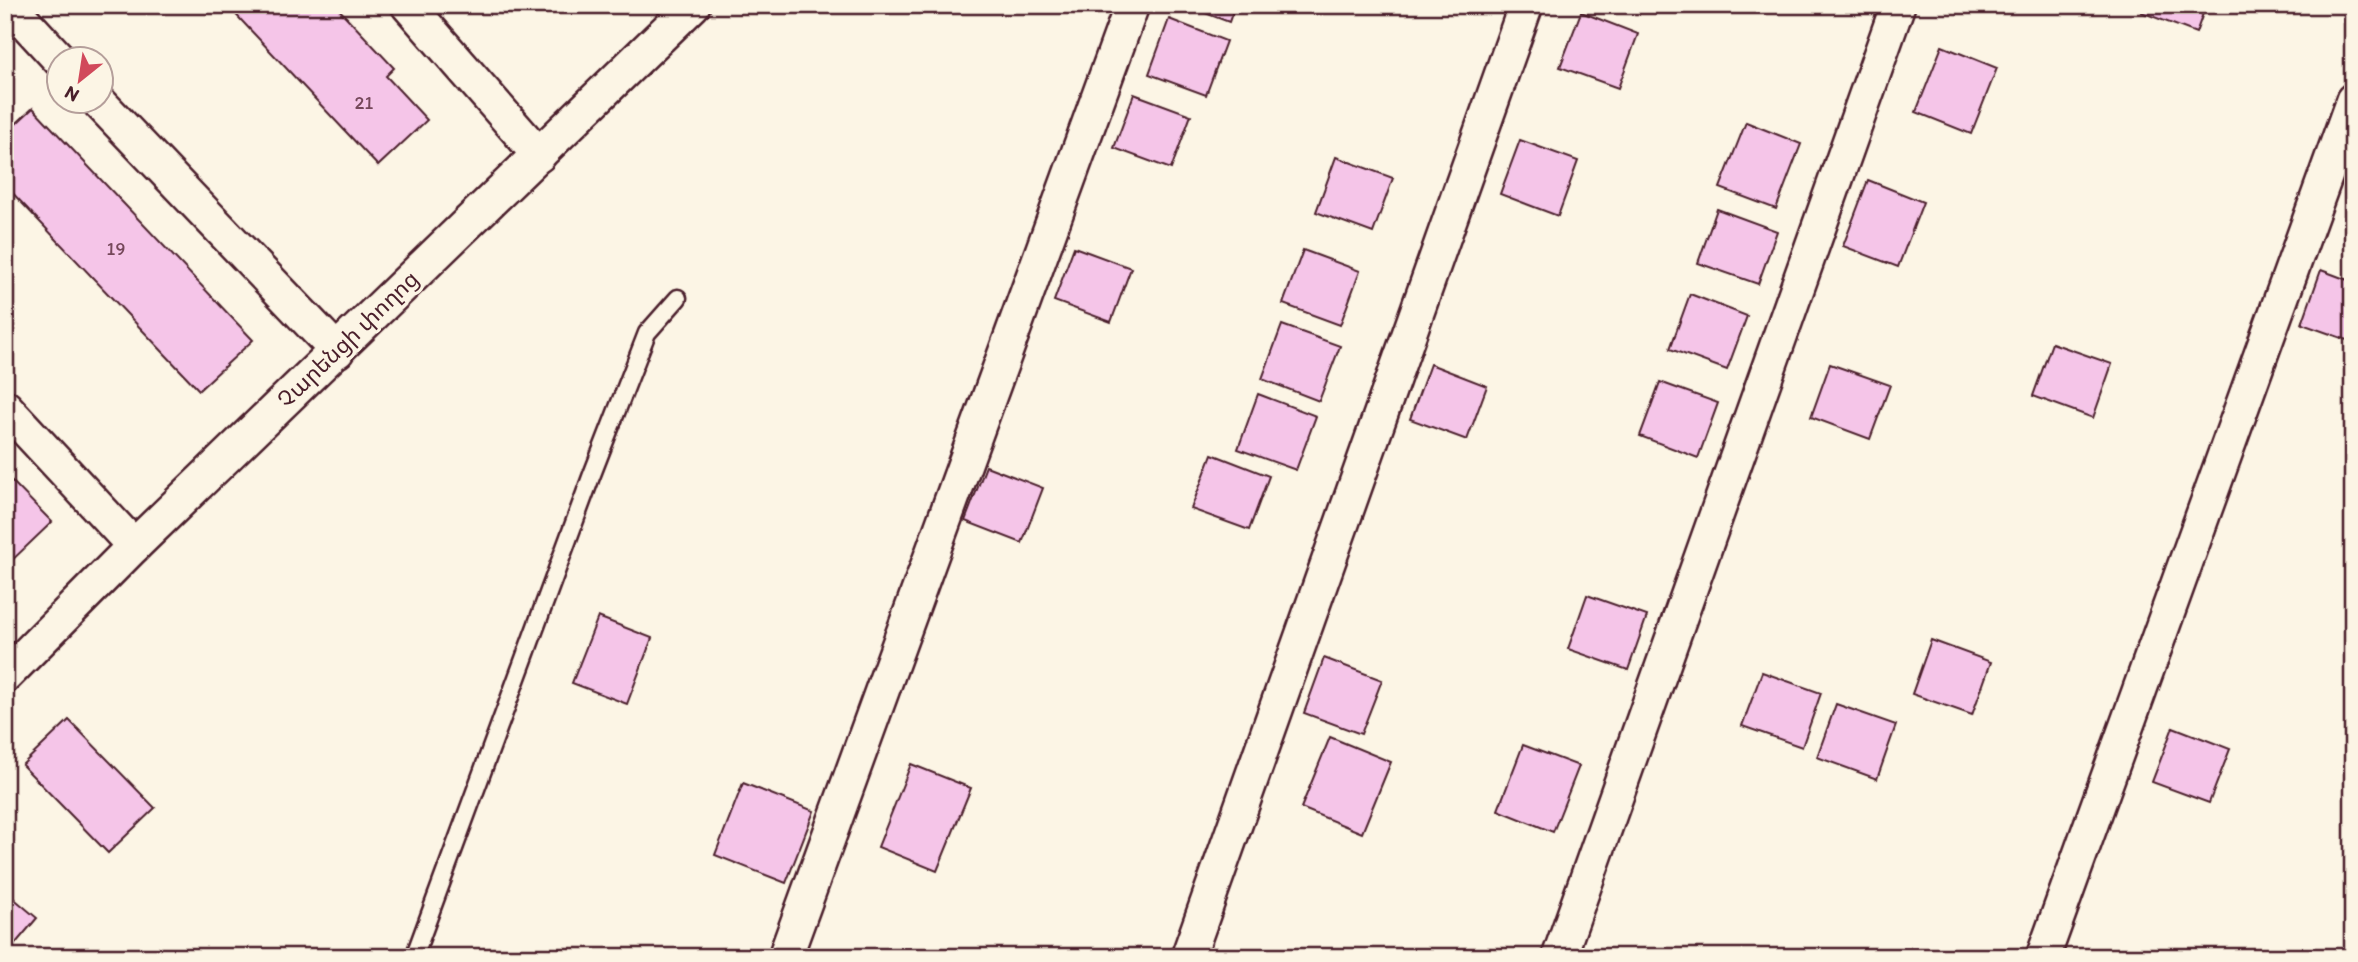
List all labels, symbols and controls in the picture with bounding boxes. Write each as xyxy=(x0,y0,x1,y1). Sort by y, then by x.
north arrow xyxy=(46,46,116,116)
text: N xyxy=(60,81,83,107)
house number: 21 xyxy=(355,91,374,114)
house number: 19 xyxy=(107,237,125,260)
street label: Չարենցի փողոց xyxy=(272,264,424,414)

